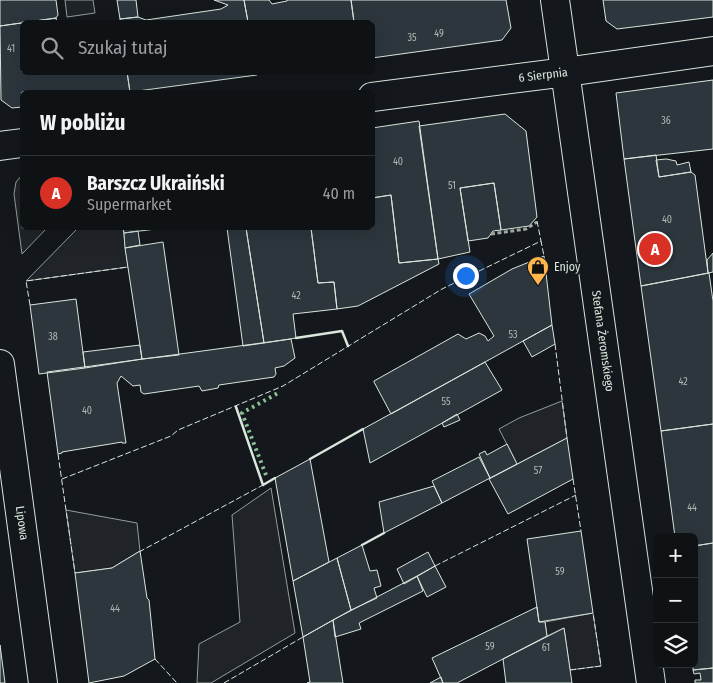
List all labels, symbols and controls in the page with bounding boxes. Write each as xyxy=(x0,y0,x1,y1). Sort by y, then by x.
search box xyxy=(20,20,375,75)
house number: 49 xyxy=(434,28,444,40)
house number: 35 xyxy=(407,32,417,44)
icon: search xyxy=(38,34,66,62)
text: Szukaj tutaj xyxy=(78,36,168,59)
house number: 41 xyxy=(7,43,15,55)
street label: 6 Sierpnia xyxy=(518,65,569,85)
text: W pobliżu xyxy=(40,110,125,136)
house number: 36 xyxy=(661,115,671,127)
house number: 40 xyxy=(393,156,403,168)
text: Barszcz Ukraiński xyxy=(87,172,225,195)
house number: 51 xyxy=(448,180,456,192)
text: A xyxy=(52,184,60,203)
text: 40 m xyxy=(323,184,355,203)
text: Supermarket xyxy=(87,195,171,214)
house number: 40 xyxy=(662,214,672,226)
pin: A xyxy=(639,230,671,268)
shop icon: Enjoy xyxy=(526,255,550,286)
place label: Enjoy xyxy=(554,260,581,274)
your location xyxy=(453,263,479,289)
street label: Stefana Żeromskiego xyxy=(589,289,618,393)
house number: 42 xyxy=(291,290,301,302)
house number: 53 xyxy=(508,329,518,341)
house number: 38 xyxy=(48,331,58,343)
house number: 42 xyxy=(678,376,688,388)
house number: 55 xyxy=(441,396,451,408)
house number: 40 xyxy=(82,405,92,417)
house number: 57 xyxy=(534,465,542,477)
house number: 44 xyxy=(687,502,697,514)
street label: Lipowa xyxy=(13,505,31,541)
map controls xyxy=(653,533,698,668)
button: + xyxy=(653,533,698,578)
house number: 59 xyxy=(555,566,565,578)
button: − xyxy=(653,578,698,623)
house number: 44 xyxy=(110,603,120,615)
button: layers xyxy=(653,623,698,668)
house number: 59 xyxy=(485,641,495,653)
house number: 61 xyxy=(542,642,550,654)

